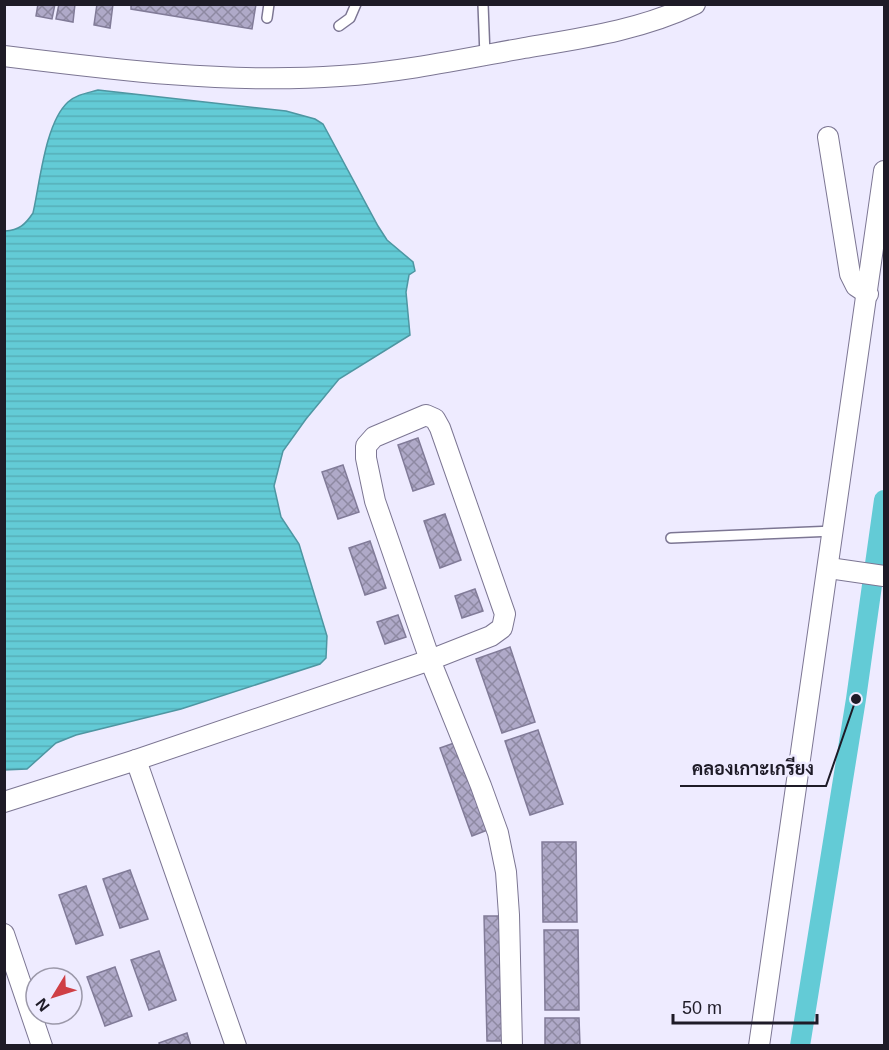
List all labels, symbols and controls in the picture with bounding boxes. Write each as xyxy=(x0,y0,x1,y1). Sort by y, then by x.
callout: คลองเกาะเกรียง xyxy=(680,750,826,786)
text: คลองเกาะเกรียง xyxy=(692,756,814,779)
north arrow xyxy=(24,966,84,1026)
scale bar xyxy=(673,987,817,1025)
text: N xyxy=(32,995,53,1015)
text: 50 m xyxy=(682,998,722,1018)

